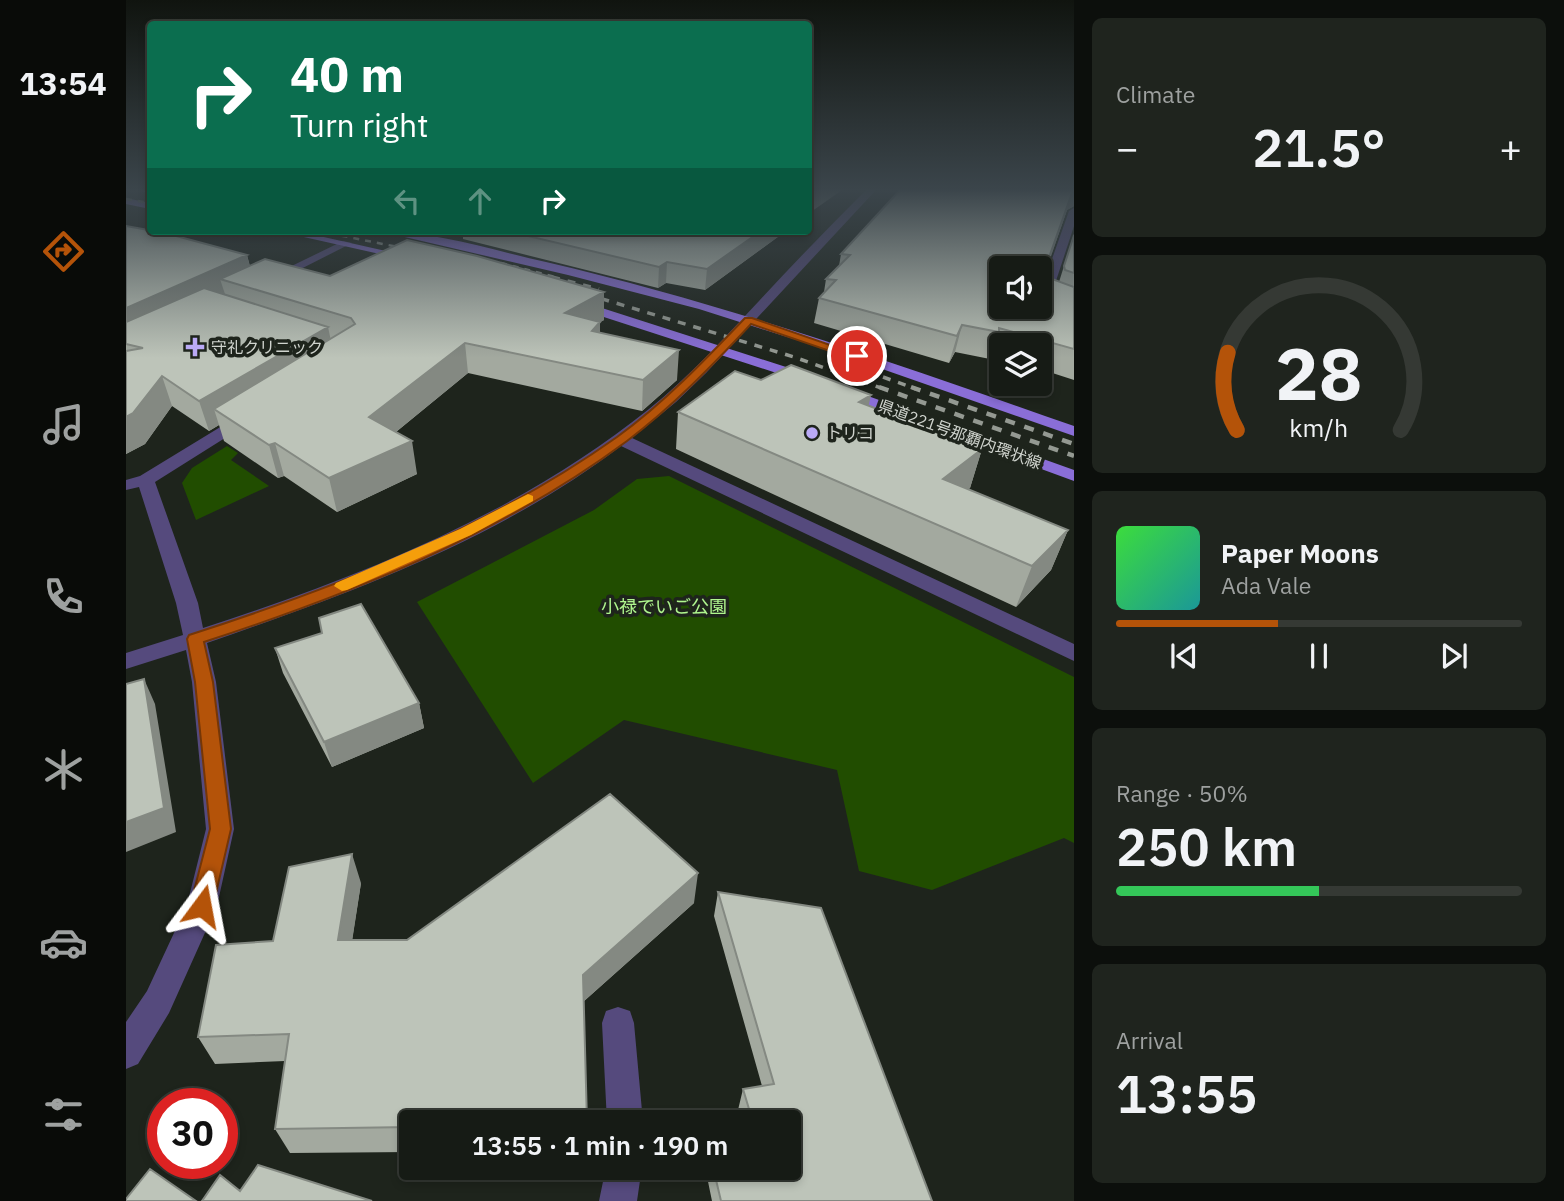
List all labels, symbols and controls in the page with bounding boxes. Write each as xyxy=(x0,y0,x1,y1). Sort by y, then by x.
text: 40 m xyxy=(290,42,404,105)
icon: right xyxy=(175,49,266,140)
text: 13:54 xyxy=(19,62,107,104)
text: Climate xyxy=(1116,79,1195,109)
text: Turn right xyxy=(290,104,428,146)
text: 21.5° xyxy=(1252,114,1386,181)
text: − xyxy=(1116,123,1139,172)
text: + xyxy=(1499,123,1522,172)
icon: left xyxy=(388,182,426,220)
icon: ahead xyxy=(461,182,499,220)
icon: right xyxy=(534,182,572,220)
icon: directions xyxy=(39,227,88,276)
map controls xyxy=(989,256,1052,396)
button: sound xyxy=(989,256,1052,319)
text: 28 xyxy=(1275,325,1363,420)
pin xyxy=(827,326,887,386)
button: layers xyxy=(989,333,1052,396)
marker: 守礼クリニック xyxy=(185,337,205,357)
place label: 守礼クリニック xyxy=(211,337,323,357)
icon: arrive xyxy=(838,337,876,375)
street label: 県道221号那覇内環状線 xyxy=(875,395,1045,473)
icon: music xyxy=(39,400,88,449)
text: km/h xyxy=(1290,411,1348,444)
place label: トリコ xyxy=(826,423,874,443)
marker: トリコ xyxy=(804,425,820,441)
text: Paper Moons xyxy=(1221,536,1379,570)
text: Ada Vale xyxy=(1221,570,1311,600)
icon: phone xyxy=(39,572,88,621)
park label: 小禄でいご公園 xyxy=(601,595,727,618)
icon: previous xyxy=(1165,637,1203,675)
icon: pause xyxy=(1300,637,1338,675)
icon: next xyxy=(1435,637,1473,675)
icon: climate xyxy=(39,745,88,794)
text: Range · 50% xyxy=(1116,778,1248,808)
text: 250 km xyxy=(1116,813,1297,880)
position arrow xyxy=(165,869,239,943)
icon: car xyxy=(39,918,88,967)
text: Arrival xyxy=(1116,1025,1183,1055)
text: 13:55 xyxy=(1116,1060,1257,1127)
speed limit sign: 30 xyxy=(147,1088,238,1179)
icon: filters xyxy=(39,1090,88,1139)
text: 13:55 · 1 min · 190 m xyxy=(472,1128,728,1162)

